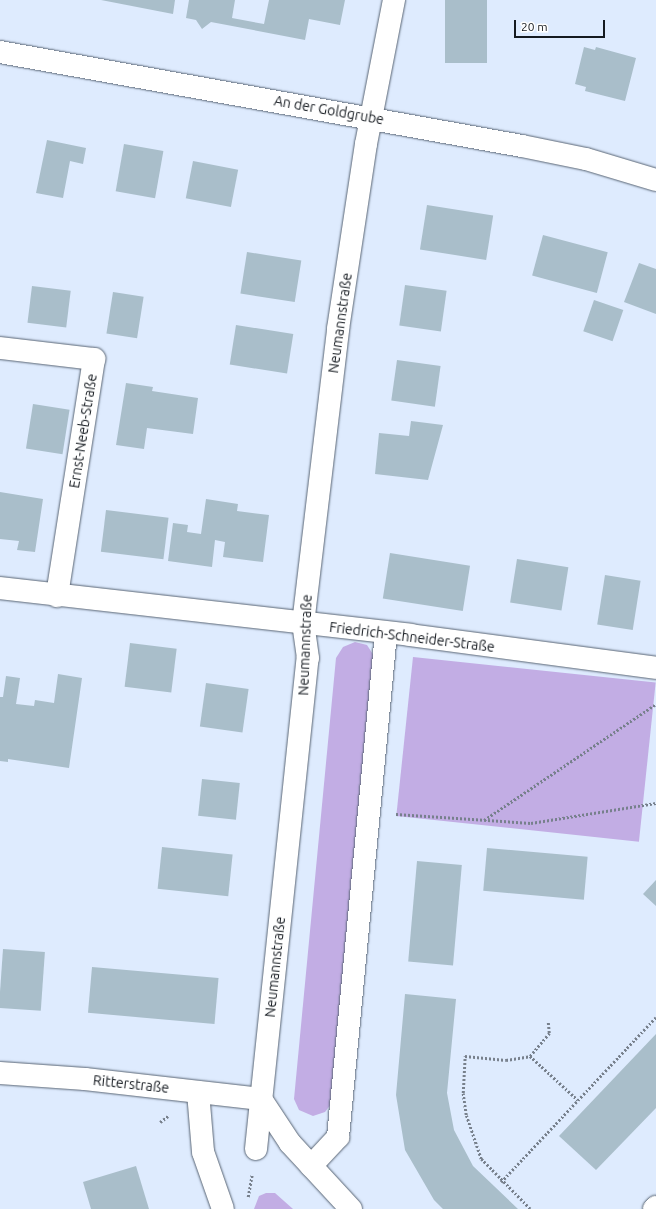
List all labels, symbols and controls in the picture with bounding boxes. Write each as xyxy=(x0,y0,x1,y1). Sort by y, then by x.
scale bar xyxy=(516,12,607,38)
text: 20 m xyxy=(521,20,548,33)
street label: An der Goldgrube xyxy=(273,92,385,128)
street label: Neumannstraße xyxy=(325,272,355,374)
street label: Ernst-Neeb-Straße xyxy=(66,373,100,489)
street label: Neumannstraße xyxy=(295,594,315,696)
street label: Friedrich-Schneider-Straße xyxy=(328,619,496,655)
street label: Neumannstraße xyxy=(261,916,289,1018)
street label: Ritterstraße xyxy=(92,1072,170,1096)

